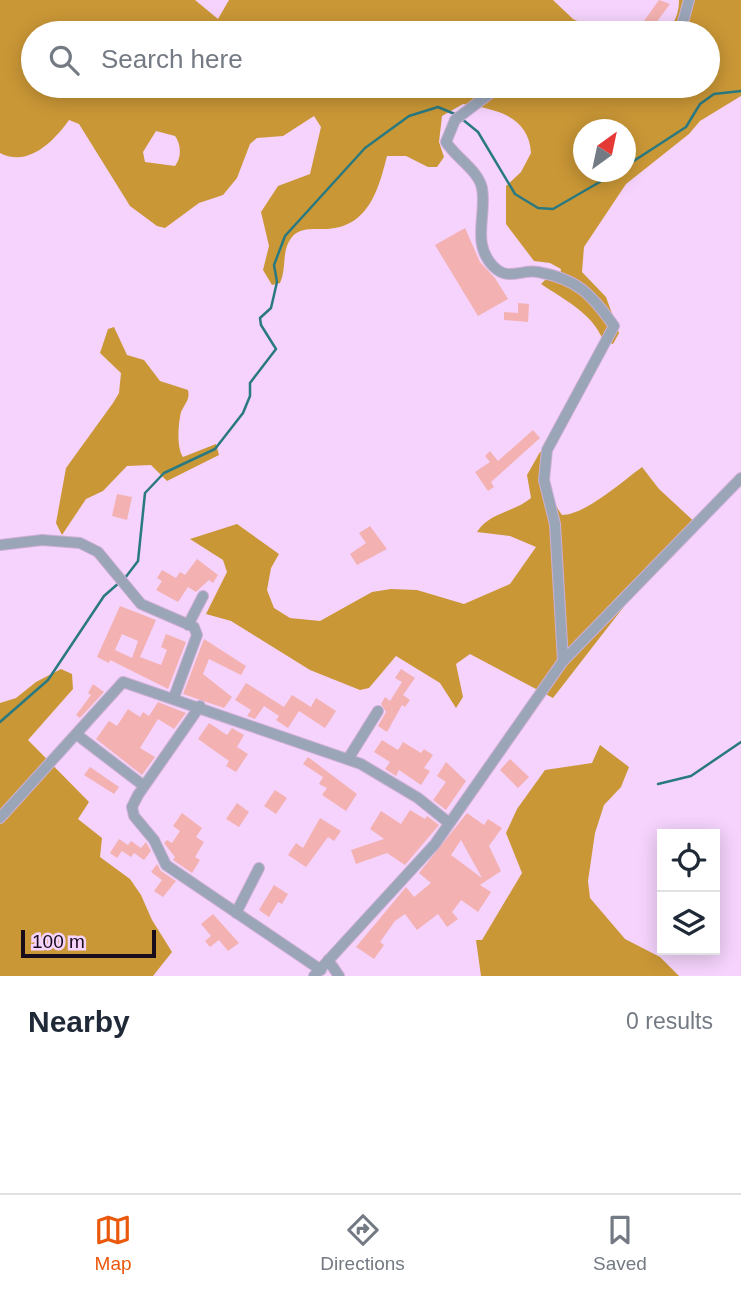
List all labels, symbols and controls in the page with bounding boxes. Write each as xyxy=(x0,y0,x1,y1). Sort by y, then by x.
search box xyxy=(21,21,720,98)
icon: search xyxy=(45,41,83,79)
text: Search here xyxy=(101,44,243,74)
north arrow xyxy=(573,119,636,182)
map controls xyxy=(657,829,720,955)
button: locate xyxy=(657,829,720,892)
button: layers xyxy=(657,892,720,955)
scale bar xyxy=(21,927,156,959)
text: 100 m xyxy=(32,931,85,952)
text: Nearby xyxy=(28,1005,130,1038)
text: 0 results xyxy=(626,1008,713,1034)
tab: Map xyxy=(94,1211,132,1275)
tab: Directions xyxy=(320,1211,405,1275)
tab: Saved xyxy=(593,1211,647,1275)

